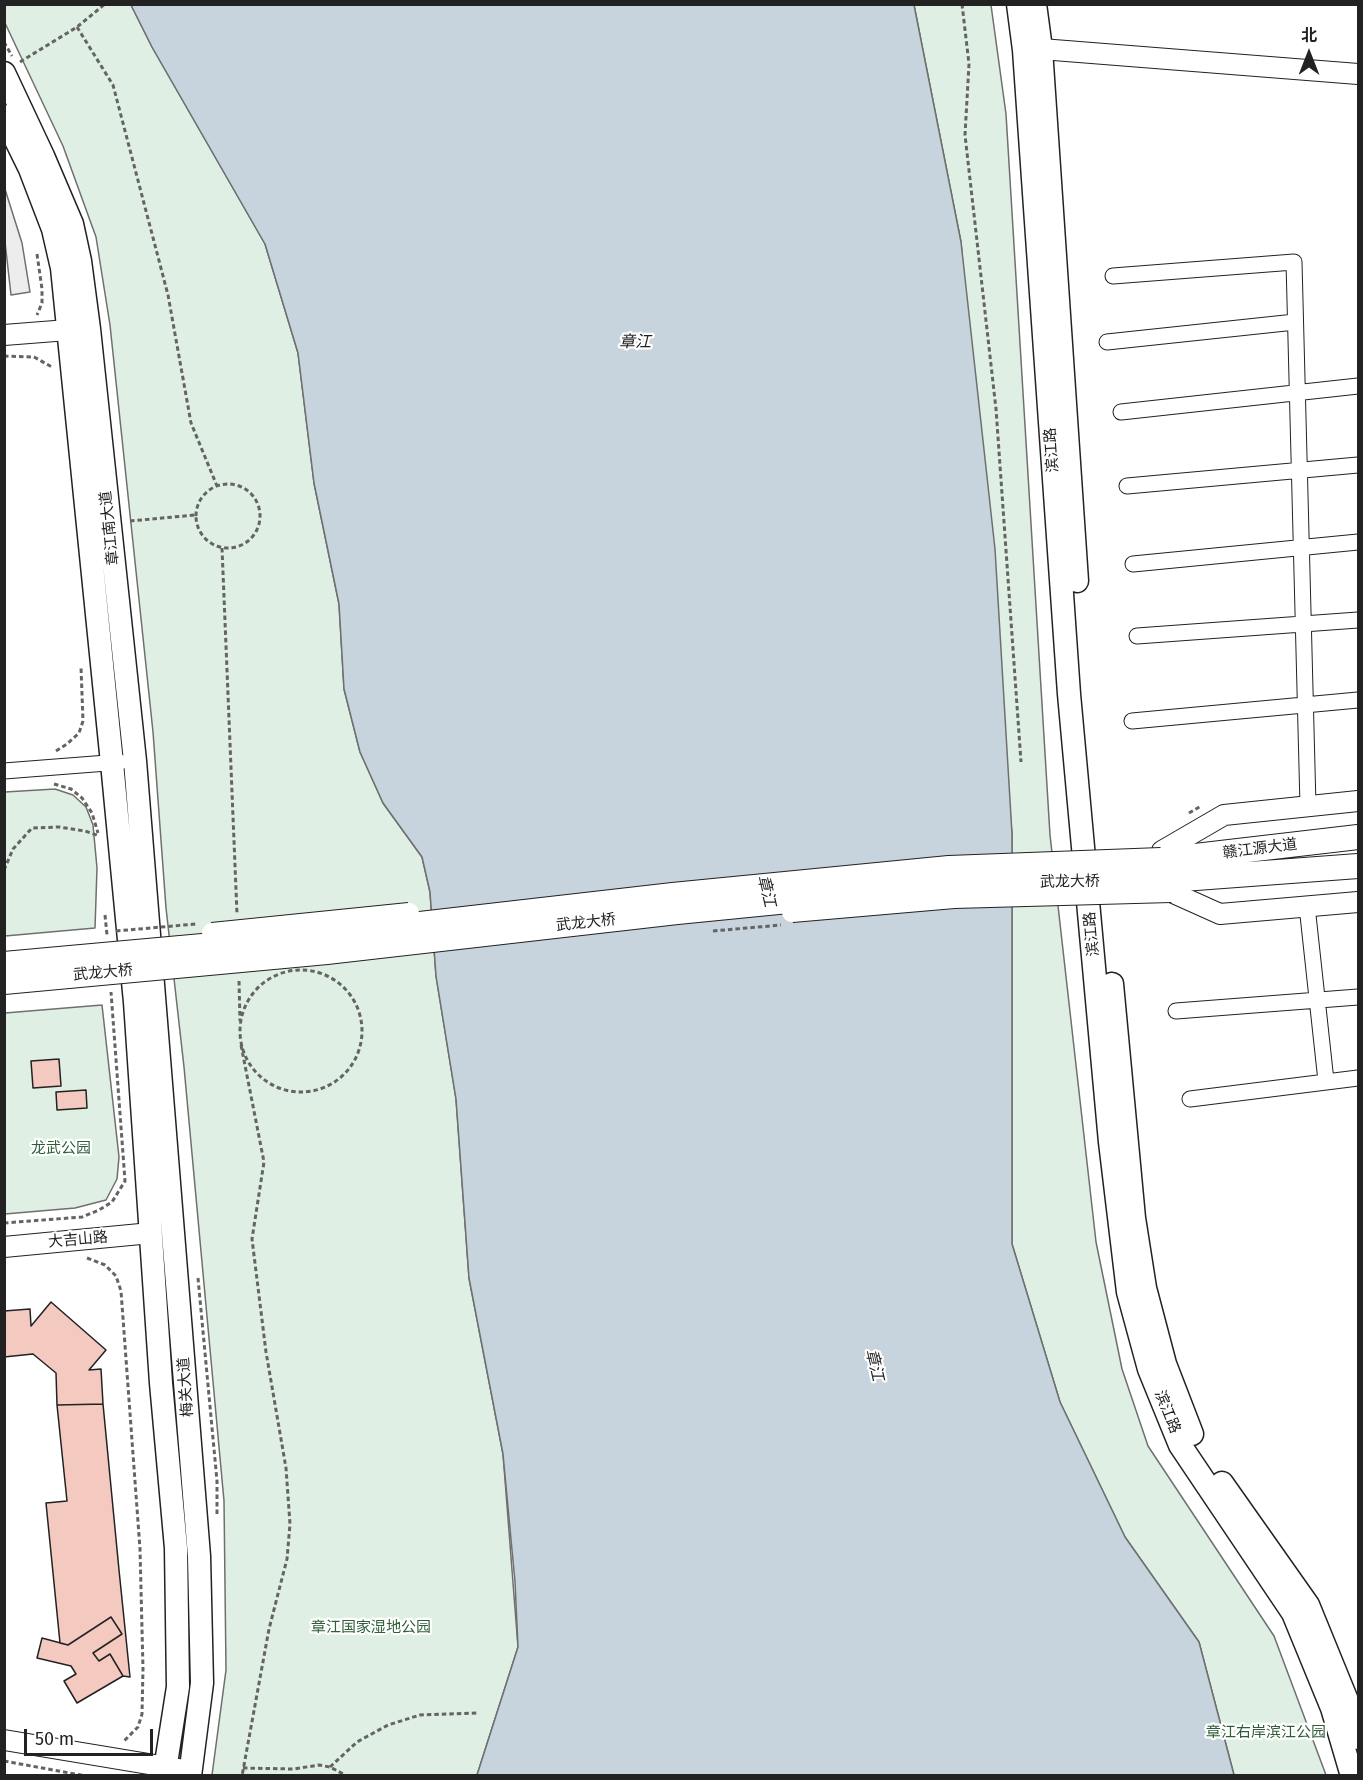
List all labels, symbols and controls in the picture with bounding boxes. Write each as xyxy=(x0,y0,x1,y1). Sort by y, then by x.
north arrow xyxy=(1279,24,1339,84)
text: 北 xyxy=(1301,26,1317,45)
water label: 章江 xyxy=(619,333,651,353)
street label: 滨江路 xyxy=(1041,427,1063,473)
street label: 章江南大道 xyxy=(97,490,123,566)
street label: 赣江源大道 xyxy=(1222,835,1298,863)
street label: 武龙大桥 xyxy=(1040,872,1100,892)
water label: 章江 xyxy=(753,873,779,909)
street label: 武龙大桥 xyxy=(555,911,617,935)
street label: 滨江路 xyxy=(1081,911,1103,957)
street label: 武龙大桥 xyxy=(72,961,134,985)
park label: 龙武公园 xyxy=(31,1140,91,1158)
street label: 大吉山路 xyxy=(47,1228,109,1252)
water label: 章江 xyxy=(861,1347,887,1383)
street label: 梅关大道 xyxy=(175,1356,197,1418)
street label: 滨江路 xyxy=(1150,1388,1184,1436)
park label: 章江国家湿地公园 xyxy=(311,1619,431,1637)
scale bar xyxy=(27,1717,156,1755)
park label: 章江右岸滨江公园 xyxy=(1206,1724,1326,1742)
text: 50 m xyxy=(35,1728,74,1750)

